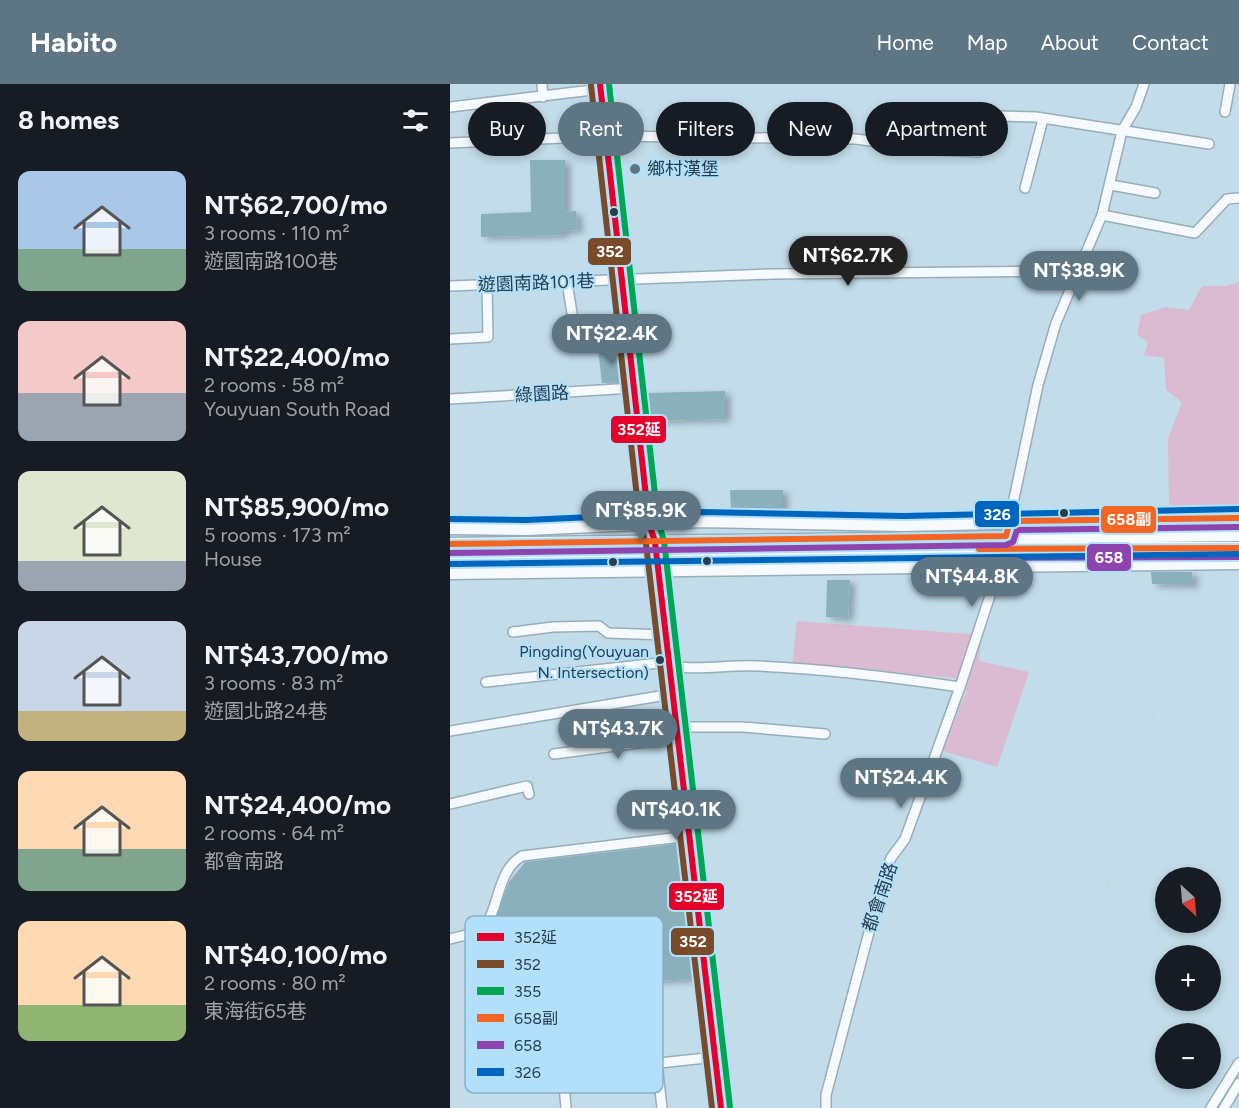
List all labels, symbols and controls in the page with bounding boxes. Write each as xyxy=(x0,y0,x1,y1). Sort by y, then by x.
text: Habito xyxy=(30,25,117,59)
text: Home xyxy=(877,30,934,55)
text: Map xyxy=(967,30,1008,55)
text: About xyxy=(1041,30,1099,55)
text: Contact xyxy=(1132,30,1209,55)
chip: Buy xyxy=(468,102,546,156)
chip: Rent xyxy=(558,102,644,156)
chip: Filters xyxy=(656,102,755,156)
chip: New xyxy=(767,102,853,156)
chip: Apartment xyxy=(865,102,1008,156)
text: 8 homes xyxy=(18,104,119,136)
icon: filters xyxy=(399,104,432,137)
place label: 鄉村漢堡 xyxy=(647,158,719,180)
marker: 鄉村漢堡 xyxy=(628,162,642,176)
text: NT$62,700/mo xyxy=(204,189,388,221)
icon: home xyxy=(66,195,138,267)
unlabelled marker xyxy=(608,206,620,218)
text: 3 rooms · 110 m² xyxy=(204,221,350,245)
pin: NT$62.7K xyxy=(786,236,910,287)
line badge: 352 xyxy=(587,237,632,266)
text: 352 xyxy=(596,242,624,261)
text: NT$62.7K xyxy=(803,243,893,267)
text: 遊園南路100巷 xyxy=(204,249,338,273)
pin: NT$38.9K xyxy=(1017,251,1141,302)
text: NT$38.9K xyxy=(1033,258,1125,282)
street label: 遊園南路101巷 xyxy=(477,270,595,296)
pin: NT$22.4K xyxy=(550,314,674,365)
text: NT$22.4K xyxy=(566,321,658,345)
text: NT$22,400/mo xyxy=(204,341,390,373)
icon: home xyxy=(66,345,138,417)
text: 2 rooms · 58 m² xyxy=(204,373,344,397)
street label: 綠園路 xyxy=(514,382,570,406)
text: Youyuan South Road xyxy=(204,397,390,421)
line badge: 352延 xyxy=(610,415,667,444)
text: 352延 xyxy=(617,420,661,439)
text: NT$85,900/mo xyxy=(204,491,389,523)
pin: NT$85.9K xyxy=(579,491,703,542)
icon: home xyxy=(66,495,138,567)
text: NT$85.9K xyxy=(595,498,687,522)
line badge: 326 xyxy=(974,500,1020,528)
text: 326 xyxy=(983,505,1011,524)
line badge: 658副 xyxy=(1100,505,1157,534)
unlabelled marker xyxy=(1058,507,1070,519)
text: 658副 xyxy=(1107,510,1151,529)
text: 5 rooms · 173 m² xyxy=(204,523,351,547)
line badge: 658 xyxy=(1086,543,1132,572)
text: House xyxy=(204,547,262,571)
text: 658 xyxy=(1095,548,1123,567)
unlabelled marker xyxy=(701,555,713,567)
unlabelled marker xyxy=(607,556,619,568)
pin: NT$44.8K xyxy=(910,557,1034,608)
text: NT$44.8K xyxy=(925,564,1019,588)
text: NT$43,700/mo xyxy=(204,639,388,671)
place label: Pingding(Youyuan N. Intersection) xyxy=(519,642,649,682)
icon: home xyxy=(66,645,138,717)
marker: Pingding(Youyuan N. Intersection) xyxy=(654,654,666,666)
text: 3 rooms · 83 m² xyxy=(204,671,343,695)
text: 遊園北路24巷 xyxy=(204,699,328,723)
pin: NT$43.7K xyxy=(556,709,680,760)
text: NT$43.7K xyxy=(572,716,664,740)
pin: NT$24.4K xyxy=(839,758,963,809)
text: NT$24.4K xyxy=(854,765,948,789)
text: NT$24,400/mo xyxy=(204,789,391,821)
pin: NT$40.1K xyxy=(614,790,738,841)
icon: home xyxy=(66,795,138,867)
text: NT$40.1K xyxy=(631,797,721,821)
text: 2 rooms · 64 m² xyxy=(204,821,344,845)
text: 都會南路 xyxy=(204,849,284,873)
street label: 都會南路 xyxy=(858,859,902,935)
north arrow xyxy=(1155,867,1221,933)
map controls xyxy=(1155,867,1221,1089)
line badge: 352延 xyxy=(668,882,725,911)
text: 352延 xyxy=(674,887,718,906)
legend xyxy=(465,916,663,1093)
line badge: 352 xyxy=(670,927,715,956)
text: 352延 xyxy=(514,928,557,947)
text: 352 xyxy=(679,932,707,951)
text: NT$40,100/mo xyxy=(204,939,387,971)
icon: home xyxy=(66,945,138,1017)
button: + xyxy=(1155,945,1221,1011)
text: 352 xyxy=(514,955,541,974)
text: 2 rooms · 80 m² xyxy=(204,971,346,995)
text: 355 xyxy=(514,982,541,1001)
text: 東海街65巷 xyxy=(204,999,307,1023)
text: 658副 xyxy=(514,1009,558,1028)
button: − xyxy=(1155,1023,1221,1089)
text: 658 xyxy=(514,1036,542,1055)
text: 326 xyxy=(514,1063,541,1082)

